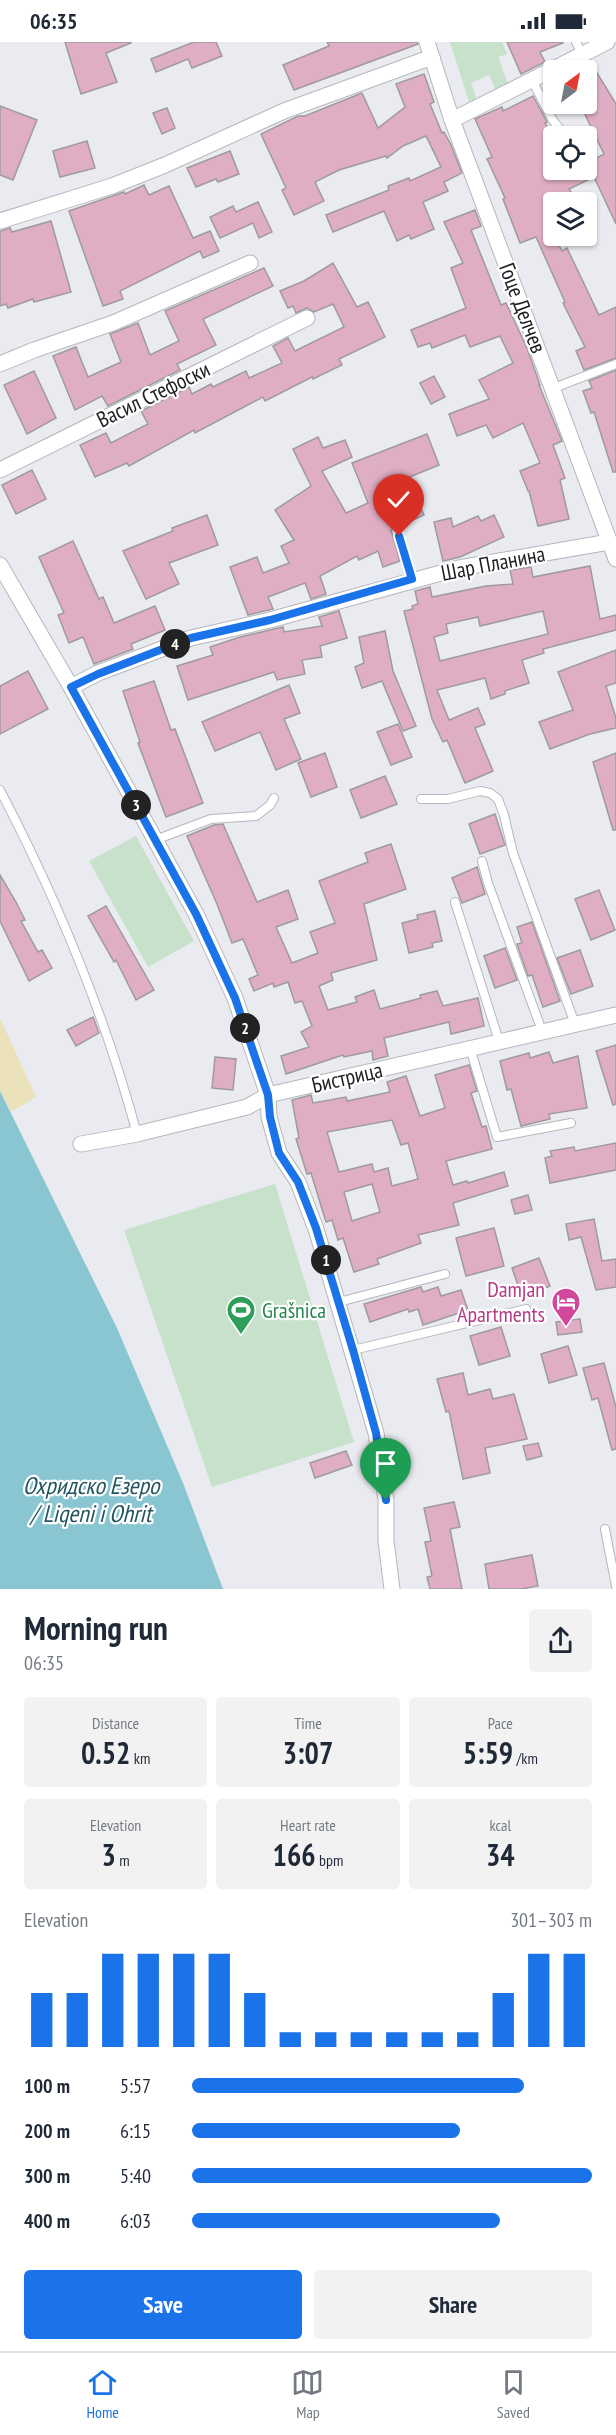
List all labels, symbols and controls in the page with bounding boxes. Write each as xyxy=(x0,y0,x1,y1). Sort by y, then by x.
text: 06:35 xyxy=(30,7,78,35)
north arrow xyxy=(543,60,597,114)
map controls xyxy=(543,60,597,246)
button: locate xyxy=(543,126,597,180)
button: layers xyxy=(543,192,597,246)
street label: Гоце Делчев xyxy=(493,259,553,357)
street label: Васил Стефоски xyxy=(92,355,214,433)
pin xyxy=(373,474,424,536)
icon: check xyxy=(382,483,415,516)
street label: Шар Планина xyxy=(439,539,547,587)
pin: 4 xyxy=(160,629,190,659)
text: 4 xyxy=(171,634,179,654)
pin: 3 xyxy=(121,790,151,820)
text: 3 xyxy=(132,795,140,815)
pin: 2 xyxy=(230,1013,260,1043)
text: 2 xyxy=(241,1018,249,1038)
street label: Бистрица xyxy=(309,1055,385,1099)
pin: 1 xyxy=(311,1245,341,1275)
text: 1 xyxy=(322,1250,330,1270)
place label: Damjan Apartments xyxy=(457,1275,545,1328)
hotel icon: Damjan Apartments xyxy=(550,1286,582,1328)
sports icon: Grašnica xyxy=(225,1294,257,1336)
place label: Grašnica xyxy=(262,1296,326,1324)
pin xyxy=(360,1438,411,1500)
icon: arrive xyxy=(369,1447,402,1480)
water label: Охридско Езеро / Liqeni i Ohrit xyxy=(23,1470,161,1529)
text: Morning run xyxy=(24,1606,168,1649)
button: share xyxy=(529,1609,592,1672)
text: 06:35 xyxy=(24,1650,64,1676)
text: Distance xyxy=(92,1713,139,1733)
text: Time xyxy=(294,1713,322,1733)
text: Pace xyxy=(488,1713,513,1733)
text: 0.52 xyxy=(81,1733,130,1772)
text: 3:07 xyxy=(283,1733,333,1772)
text: 5:59 xyxy=(463,1733,513,1772)
text: km xyxy=(130,1748,150,1768)
text: /km xyxy=(513,1748,538,1768)
text: Elevation xyxy=(90,1815,141,1835)
text: Heart rate xyxy=(280,1815,336,1835)
text: kcal xyxy=(489,1815,511,1835)
text: 3 xyxy=(102,1835,116,1874)
text: 166 xyxy=(273,1835,316,1874)
text: 34 xyxy=(486,1835,515,1874)
text: m xyxy=(116,1850,130,1870)
text: bpm xyxy=(316,1850,343,1870)
text: Elevation xyxy=(24,1907,88,1933)
text: 301–303 m xyxy=(510,1907,592,1933)
text: 100 m xyxy=(24,2073,70,2099)
text: 5:57 xyxy=(120,2073,151,2099)
text: 200 m xyxy=(24,2118,70,2144)
text: 6:15 xyxy=(120,2118,151,2144)
text: 300 m xyxy=(24,2163,70,2189)
text: 5:40 xyxy=(120,2163,151,2189)
text: 400 m xyxy=(24,2208,70,2234)
text: 6:03 xyxy=(120,2208,151,2234)
button: Save xyxy=(24,2270,302,2339)
button: Share xyxy=(314,2270,592,2339)
tab: Home xyxy=(86,2366,119,2422)
tab: Map xyxy=(291,2366,324,2422)
tab: Saved xyxy=(497,2366,530,2422)

